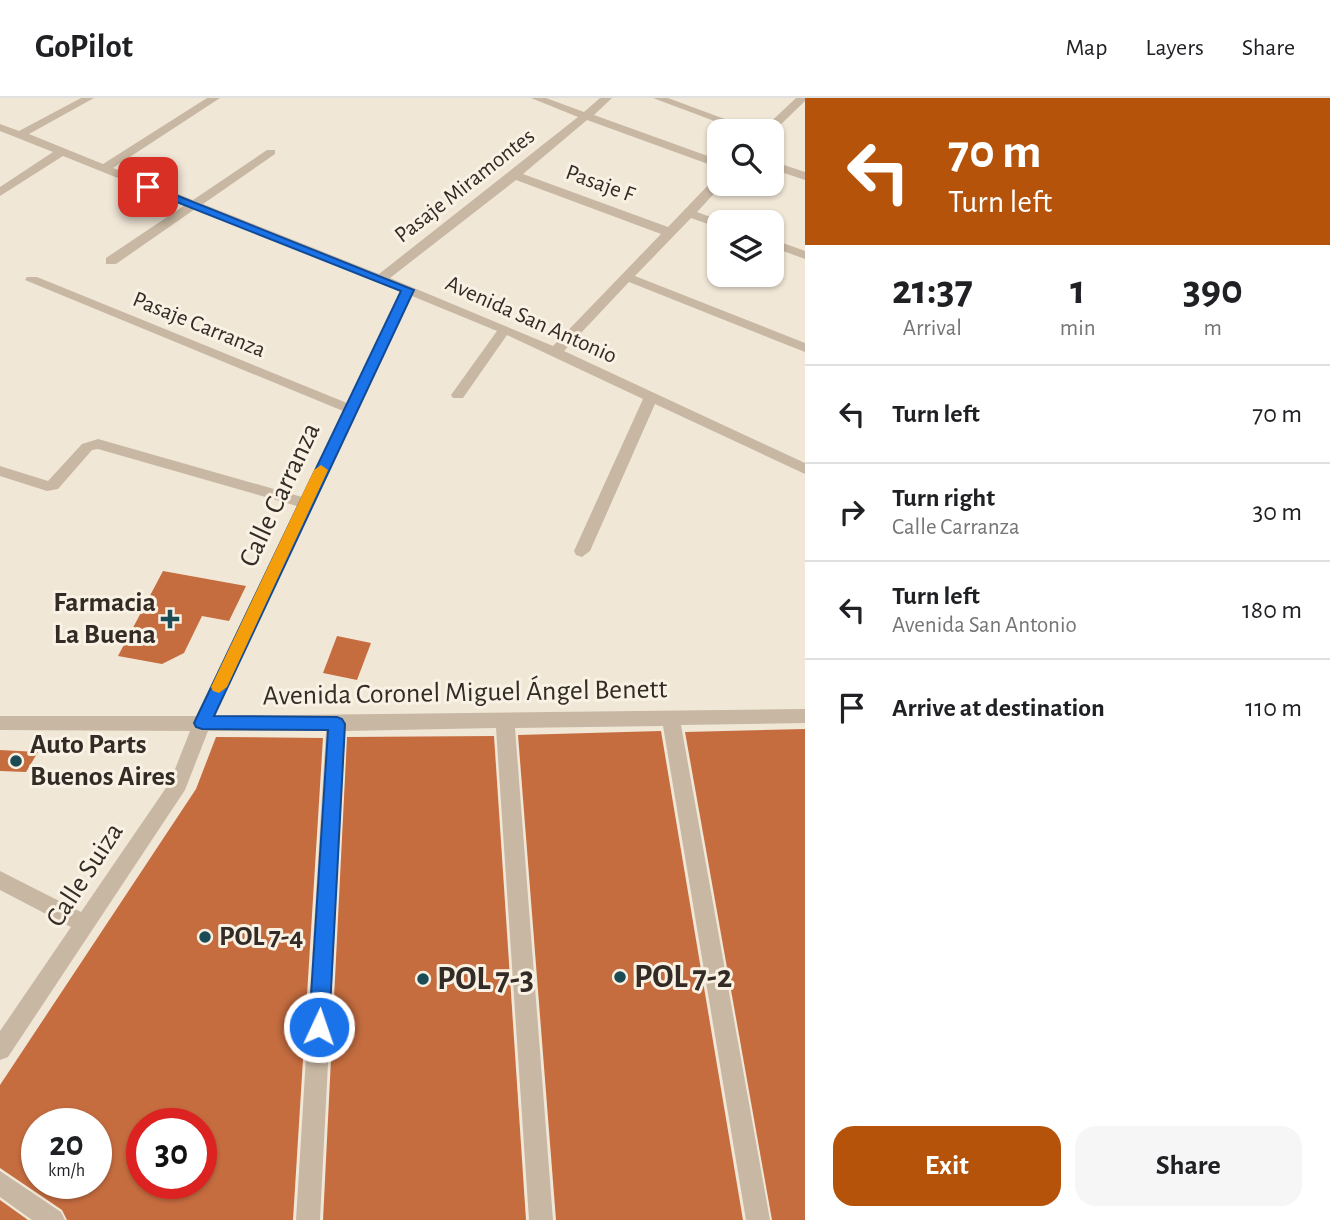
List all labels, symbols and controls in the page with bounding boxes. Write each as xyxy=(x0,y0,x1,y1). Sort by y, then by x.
text: GoPilot xyxy=(35,31,133,64)
text: Map xyxy=(1065,36,1107,60)
text: Layers xyxy=(1145,36,1204,60)
text: Share xyxy=(1242,36,1295,60)
map controls xyxy=(707,119,784,287)
button: search xyxy=(707,119,784,196)
street label: Pasaje Miramontes xyxy=(391,124,539,248)
icon: left xyxy=(833,126,924,217)
text: 70 m xyxy=(948,128,1042,177)
pin xyxy=(118,157,178,217)
street label: Pasaje F xyxy=(562,161,639,207)
icon: arrive xyxy=(129,168,167,206)
text: Turn left xyxy=(948,186,1052,218)
button: layers xyxy=(707,210,784,287)
text: 21:37 xyxy=(892,269,973,311)
text: 1 xyxy=(1070,269,1085,311)
text: 390 xyxy=(1183,269,1243,311)
street label: Avenida San Antonio xyxy=(442,272,620,368)
street label: Pasaje Carranza xyxy=(129,288,269,362)
text: Arrival xyxy=(903,317,962,340)
text: min xyxy=(1060,317,1096,340)
text: m xyxy=(1204,317,1222,340)
icon: left xyxy=(833,395,871,433)
text: Turn left xyxy=(892,401,980,427)
text: 70 m xyxy=(1252,401,1302,427)
street label: Calle Carranza xyxy=(234,419,326,571)
text: Turn right xyxy=(892,485,995,511)
icon: right xyxy=(833,493,871,531)
text: 30 m xyxy=(1252,499,1302,525)
text: Calle Carranza xyxy=(892,516,1020,539)
text: Turn left xyxy=(892,583,980,609)
place label: Farmacia La Buena xyxy=(53,589,156,649)
icon: left xyxy=(833,591,871,629)
text: 180 m xyxy=(1242,597,1302,623)
marker: Farmacia La Buena xyxy=(162,611,178,627)
text: Avenida San Antonio xyxy=(892,614,1077,637)
street label: Avenida Coronel Miguel Ángel Benett xyxy=(262,672,668,711)
icon: arrive xyxy=(833,689,871,727)
text: Arrive at destination xyxy=(892,695,1105,721)
text: 110 m xyxy=(1245,695,1302,721)
place label: Auto Parts Buenos Aires xyxy=(30,731,176,791)
marker: Auto Parts Buenos Aires xyxy=(8,753,24,769)
street label: Calle Suiza xyxy=(41,818,129,932)
place label: POL 7-4 xyxy=(219,923,303,951)
marker: POL 7-4 xyxy=(197,929,213,945)
place label: POL 7-2 xyxy=(634,961,732,994)
place label: POL 7-3 xyxy=(437,963,534,996)
marker: POL 7-2 xyxy=(612,969,628,985)
marker: POL 7-3 xyxy=(415,971,431,987)
position arrow xyxy=(282,990,356,1064)
speed limit sign: 30 xyxy=(126,1108,217,1199)
button: Exit xyxy=(833,1126,1061,1206)
button: Share xyxy=(1075,1126,1302,1206)
text: 20 xyxy=(49,1127,84,1162)
text: km/h xyxy=(48,1162,85,1180)

